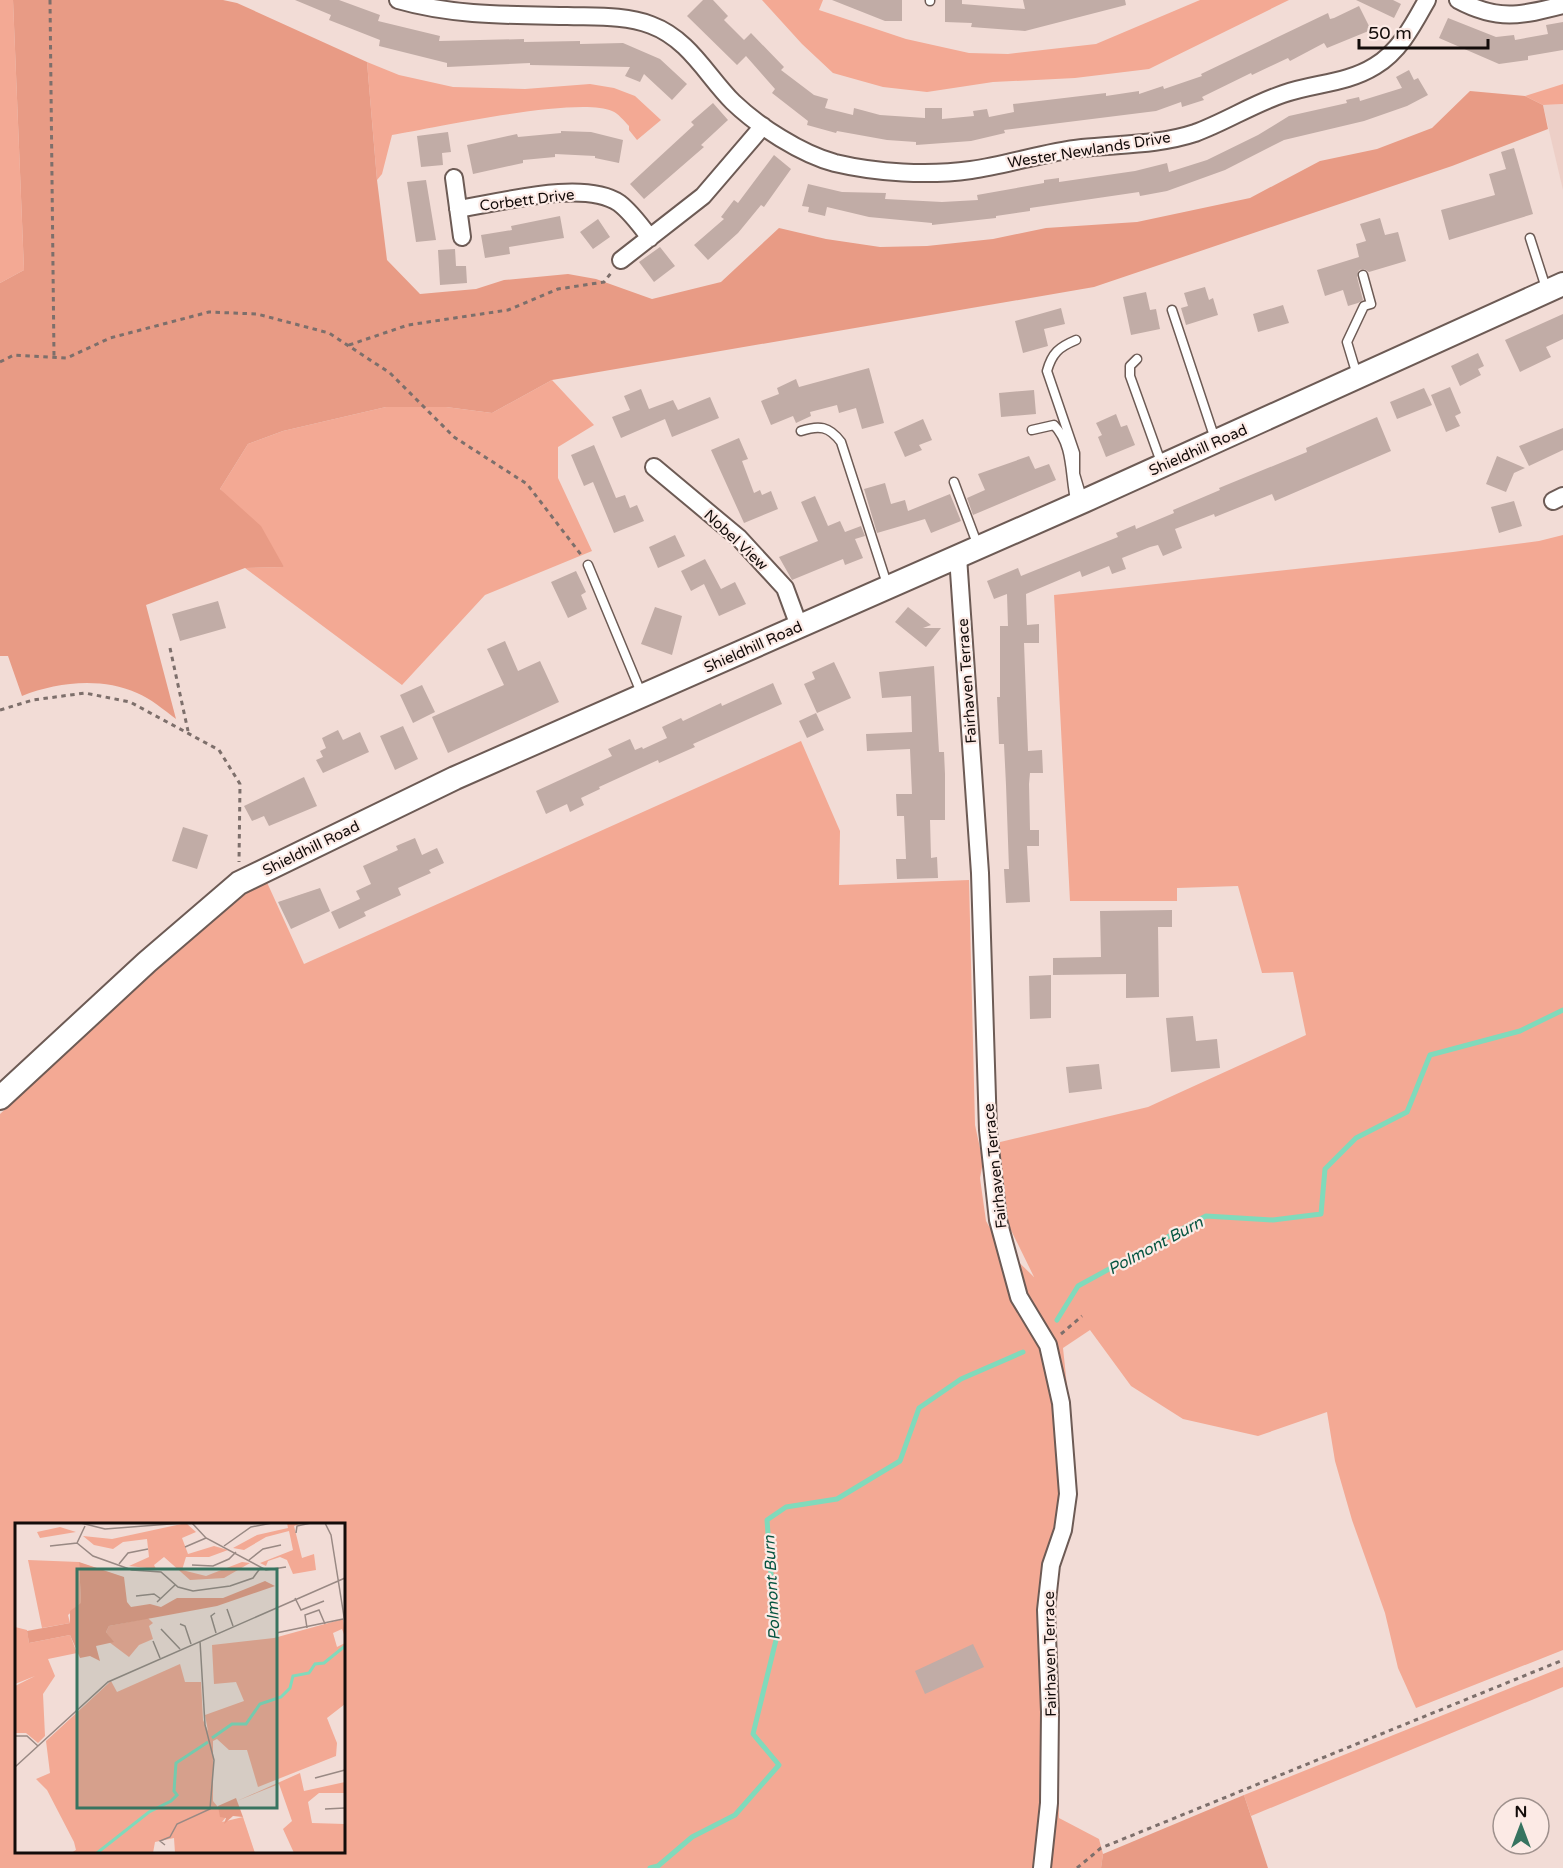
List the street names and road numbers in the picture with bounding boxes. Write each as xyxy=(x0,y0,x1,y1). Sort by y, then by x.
street label: Wester Newlands Drive xyxy=(1006,128,1172,172)
street label: Corbett Drive xyxy=(479,185,575,215)
street label: Shieldhill Road xyxy=(1146,420,1250,480)
street label: Nobel View xyxy=(700,506,772,574)
street label: Shieldhill Road xyxy=(701,617,805,677)
street label: Fairhaven Terrace xyxy=(954,618,980,744)
street label: Shieldhill Road xyxy=(260,817,362,879)
street label: Fairhaven Terrace xyxy=(979,1103,1011,1229)
street label: Fairhaven Terrace xyxy=(1040,1591,1060,1717)

